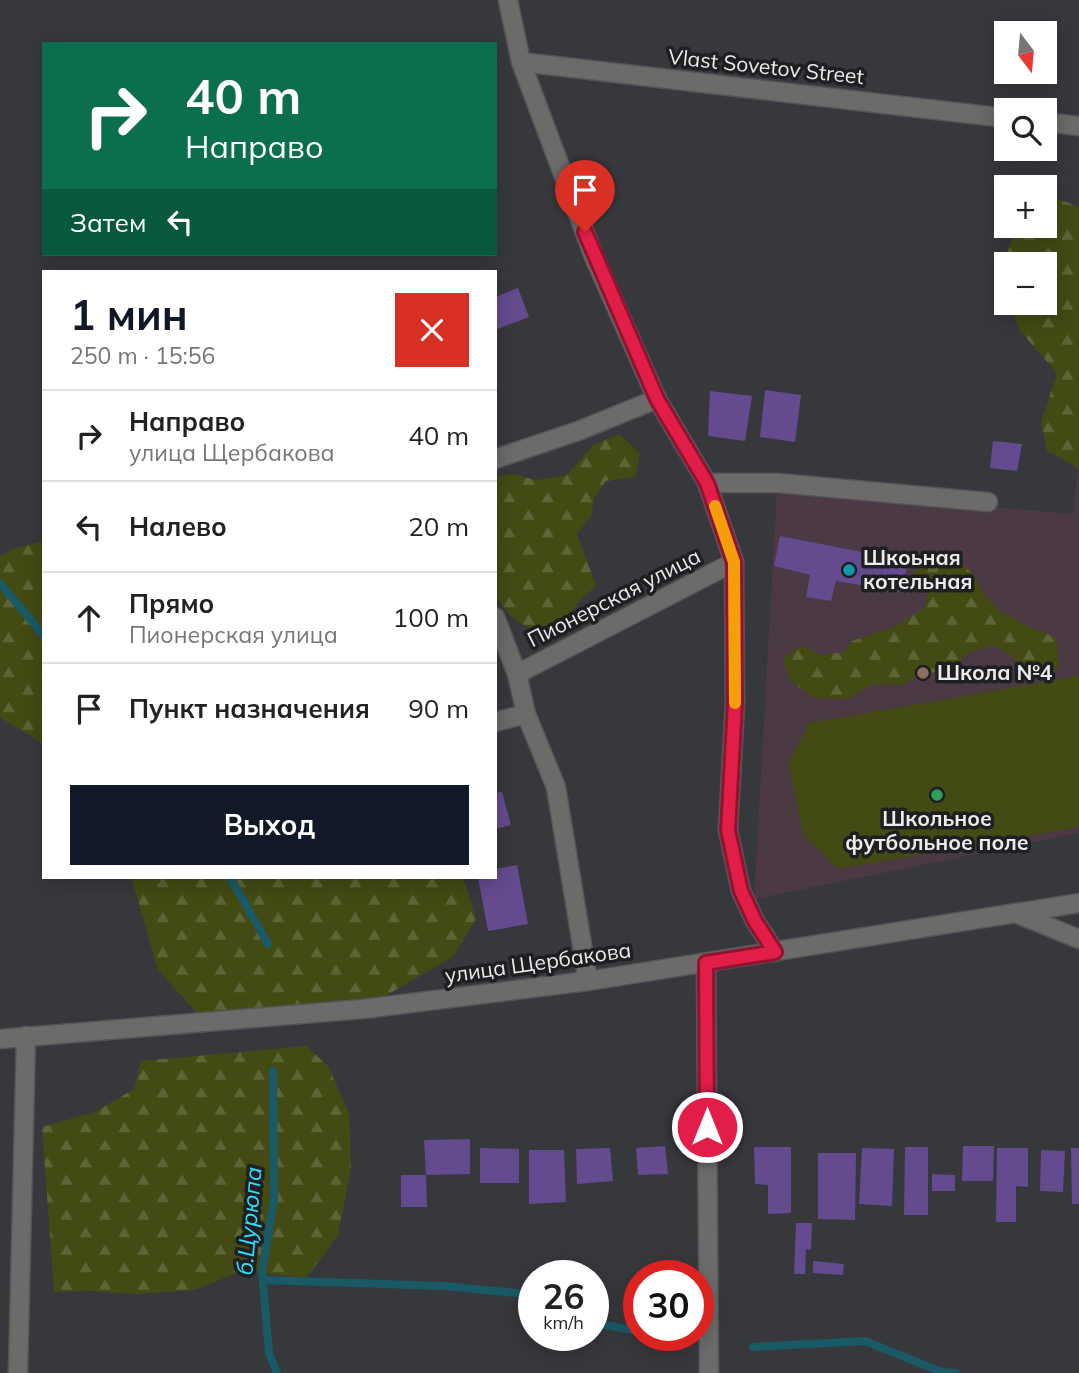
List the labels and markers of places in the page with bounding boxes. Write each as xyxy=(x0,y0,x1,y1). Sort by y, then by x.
pin xyxy=(555,160,615,232)
place label: Шкоьная котельная xyxy=(863,544,972,594)
marker: Шкоьная котельная xyxy=(841,562,857,578)
place label: Школа №4 xyxy=(937,659,1053,685)
marker: Школа №4 xyxy=(915,665,931,681)
marker: Школьное футбольное поле xyxy=(929,787,945,803)
place label: Школьное футбольное поле xyxy=(845,805,1029,855)

